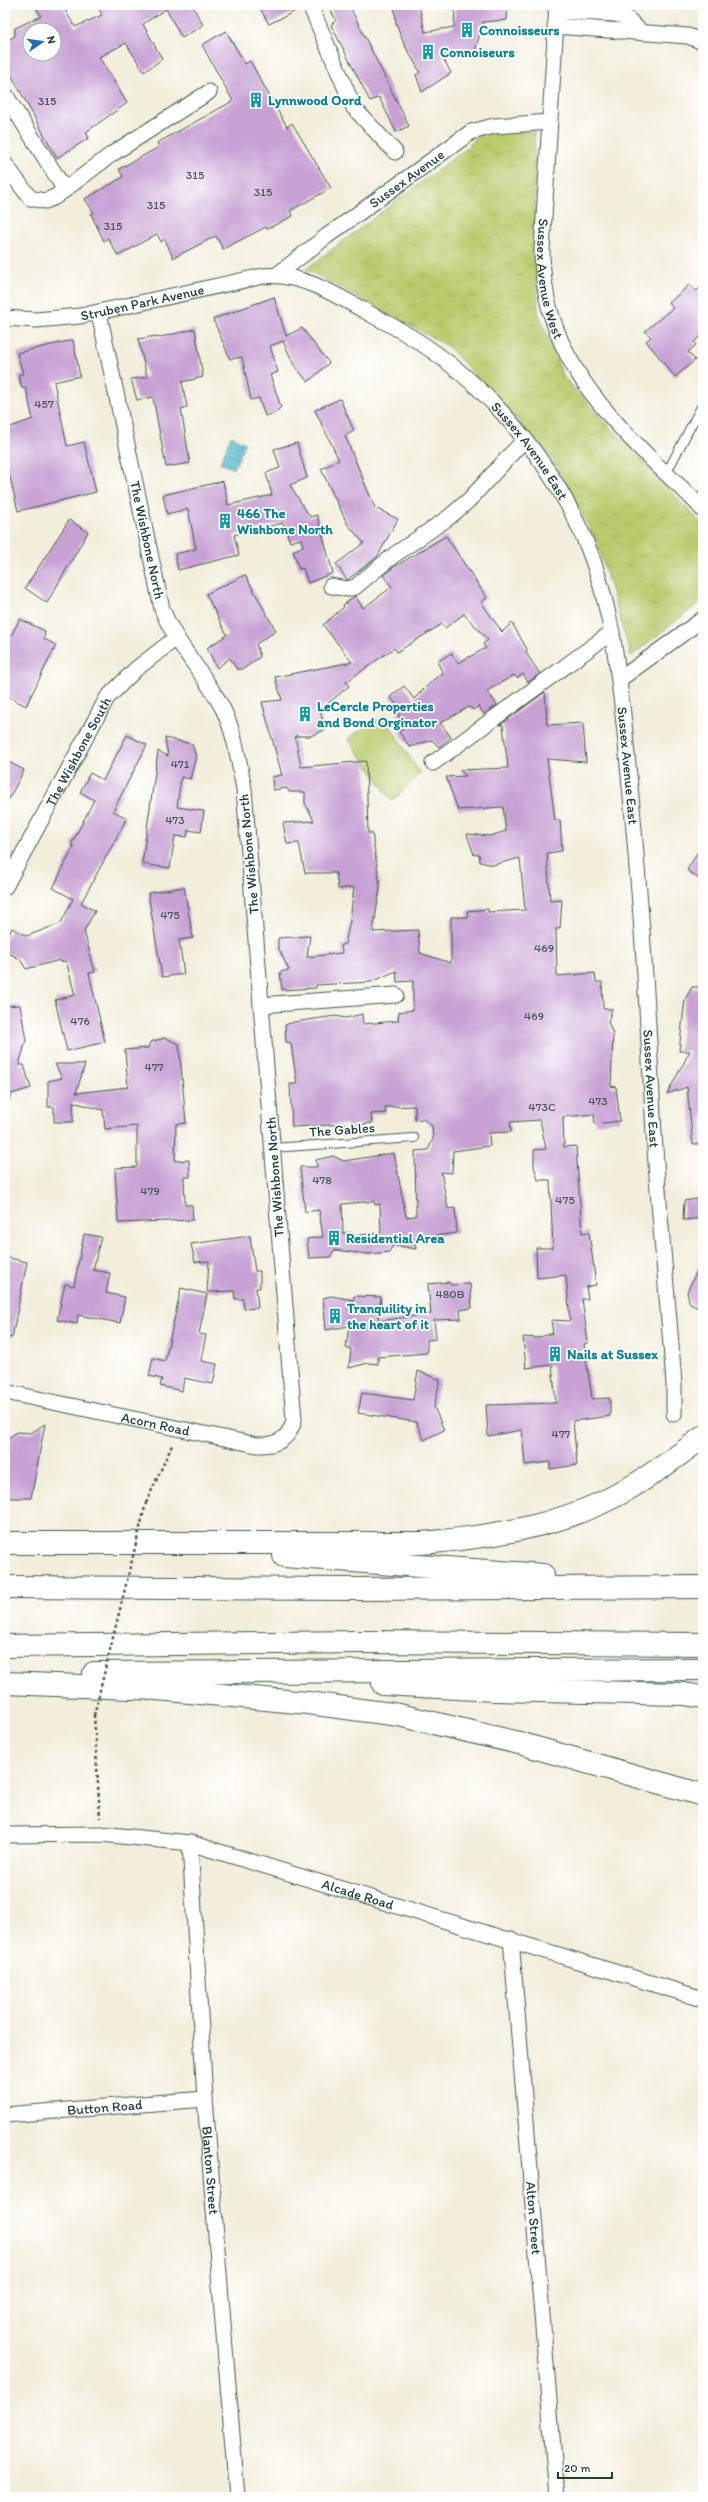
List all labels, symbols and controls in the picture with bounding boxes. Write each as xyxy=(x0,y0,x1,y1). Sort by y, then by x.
building icon: Connoisseurs xyxy=(458,21,476,39)
north arrow xyxy=(22,22,62,62)
place label: Connoisseurs xyxy=(479,22,560,39)
text: N xyxy=(44,35,58,45)
building icon: Connoiseurs xyxy=(419,43,437,61)
place label: Connoiseurs xyxy=(440,44,515,61)
building icon: Lynnwood Oord xyxy=(247,91,265,109)
place label: Lynnwood Oord xyxy=(268,92,362,109)
house number: 315 xyxy=(38,94,56,108)
street label: Sussex Avenue xyxy=(366,146,448,211)
house number: 315 xyxy=(186,168,204,182)
house number: 315 xyxy=(254,185,272,199)
house number: 315 xyxy=(147,198,165,212)
street label: Sussex Avenue West xyxy=(533,218,567,342)
house number: 315 xyxy=(104,219,122,233)
street label: Struben Park Avenue xyxy=(79,281,206,324)
house number: 457 xyxy=(34,397,54,411)
street label: Sussex Avenue East xyxy=(488,398,572,503)
street label: The Wishbone North xyxy=(126,479,168,601)
place label: 466 The Wishbone North xyxy=(237,505,333,538)
building icon: 466 The Wishbone North xyxy=(216,512,234,530)
street label: The Wishbone South xyxy=(42,693,115,809)
place label: LeCercle Properties and Bond Orginator xyxy=(317,698,437,731)
building icon: LeCercle Properties and Bond Orginator xyxy=(296,705,314,723)
street label: Sussex Avenue East xyxy=(614,706,642,825)
house number: 471 xyxy=(171,757,190,771)
street label: The Wishbone North xyxy=(235,793,263,915)
house number: 473 xyxy=(165,813,185,827)
house number: 475 xyxy=(160,908,180,922)
house number: 469 xyxy=(534,941,554,955)
house number: 469 xyxy=(524,1009,544,1023)
house number: 476 xyxy=(70,1014,90,1028)
street label: Sussex Avenue East xyxy=(640,1029,663,1148)
house number: 477 xyxy=(144,1060,164,1074)
house number: 473 xyxy=(588,1094,608,1108)
house number: 473C xyxy=(528,1100,556,1114)
street label: The Wishbone North xyxy=(262,1116,288,1238)
street label: The Gables xyxy=(308,1119,376,1141)
house number: 478 xyxy=(312,1173,332,1187)
house number: 479 xyxy=(140,1184,160,1198)
house number: 475 xyxy=(555,1193,575,1207)
building icon: Residential Area xyxy=(325,1229,343,1247)
place label: Residential Area xyxy=(346,1230,445,1247)
house number: 480B xyxy=(436,1287,465,1301)
place label: Tranquility in the heart of it xyxy=(346,1300,430,1333)
building icon: Tranquility in the heart of it xyxy=(326,1307,344,1325)
building icon: Nails at Sussex xyxy=(546,1345,564,1363)
place label: Nails at Sussex xyxy=(567,1346,659,1363)
street label: Acorn Road xyxy=(120,1408,192,1439)
house number: 477 xyxy=(551,1427,571,1441)
street label: Alcade Road xyxy=(320,1875,396,1913)
street label: Button Road xyxy=(66,2095,144,2119)
street label: Blanton Street xyxy=(199,2125,223,2215)
street label: Alton Street xyxy=(523,2181,545,2255)
scale bar xyxy=(558,2454,612,2480)
text: 20 m xyxy=(564,2461,591,2475)

